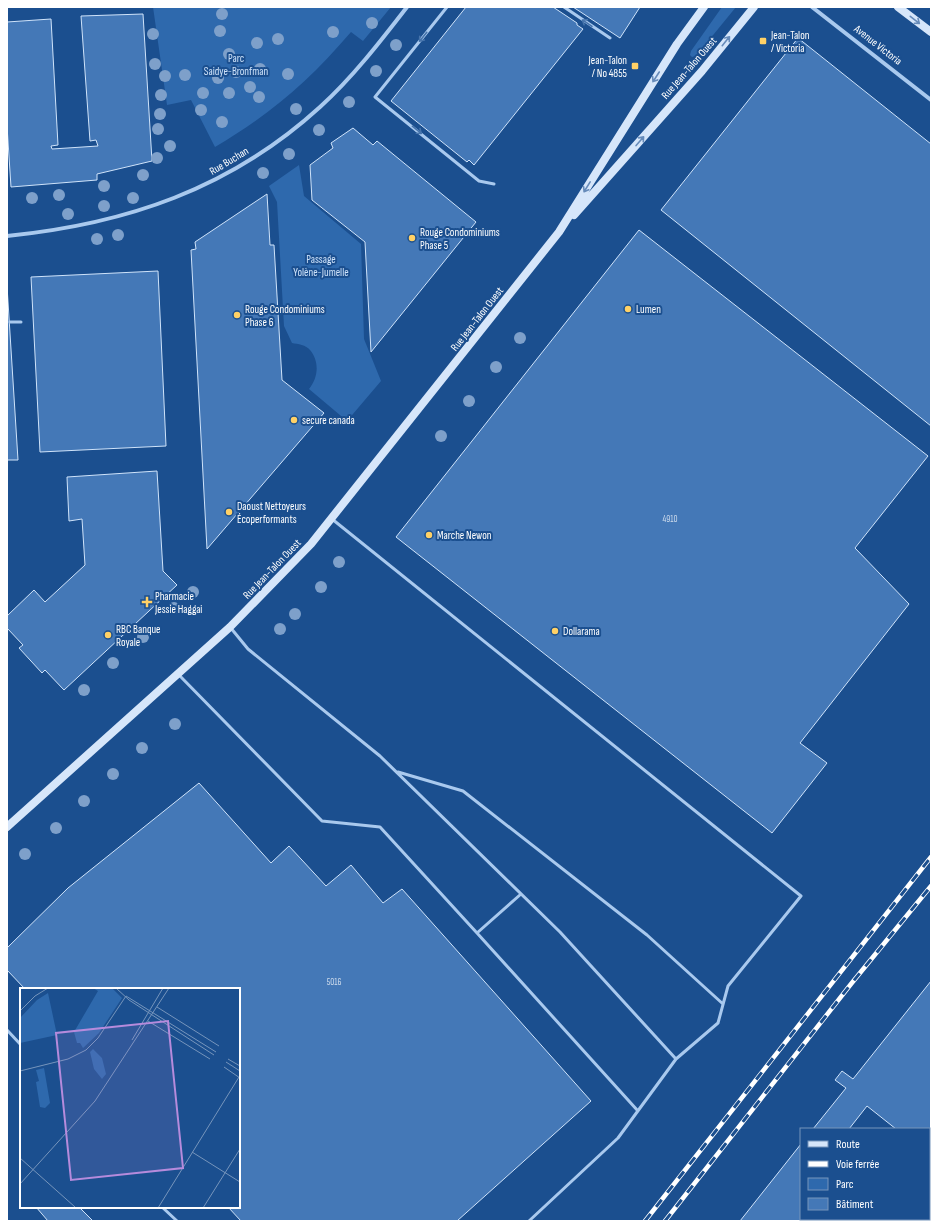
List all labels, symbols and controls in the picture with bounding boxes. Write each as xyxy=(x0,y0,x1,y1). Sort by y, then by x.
one-way arrow xyxy=(909,15,920,24)
one-way arrow xyxy=(581,19,592,27)
street label: Avenue Victoria xyxy=(851,22,905,68)
place label: Jean-Talon / Victoria xyxy=(770,29,810,55)
one-way arrow xyxy=(419,32,427,43)
street label: Rue Jean-Talon Ouest xyxy=(659,34,720,102)
one-way arrow xyxy=(722,36,731,47)
marker: Jean-Talon / Victoria xyxy=(758,36,768,46)
park label: Parc Saidye-Bronfman xyxy=(204,52,269,78)
place label: Jean-Talon / No 4855 xyxy=(588,54,627,80)
marker: Jean-Talon / No 4855 xyxy=(630,61,640,71)
one-way arrow xyxy=(652,71,660,82)
one-way arrow xyxy=(411,126,422,135)
one-way arrow xyxy=(635,136,644,147)
street label: Rue Buchan xyxy=(207,144,251,178)
one-way arrow xyxy=(583,181,591,192)
place label: Rouge Condominiums Phase 5 xyxy=(420,226,500,252)
marker: Rouge Condominiums Phase 5 xyxy=(407,233,417,243)
park label: Passage Yolène-Jumelle xyxy=(293,253,349,279)
street label: Rue Jean-Talon Ouest xyxy=(448,284,506,354)
place label: Rouge Condominiums Phase 6 xyxy=(245,303,325,329)
place label: Lumen xyxy=(636,303,661,316)
marker: Lumen xyxy=(623,304,633,314)
marker: Rouge Condominiums Phase 6 xyxy=(232,310,242,320)
place label: secure canada xyxy=(302,414,355,427)
marker: secure canada xyxy=(289,415,299,425)
place label: Daoust Nettoyeurs Écoperformants xyxy=(237,500,306,526)
marker: Daoust Nettoyeurs Écoperformants xyxy=(224,507,234,517)
house number: 4910 xyxy=(663,514,677,525)
place label: Marche Newon xyxy=(437,529,492,542)
marker: Marche Newon xyxy=(424,530,434,540)
street label: Rue Jean-Talon Ouest xyxy=(240,536,304,601)
place label: Pharmacie Jessie Haggai xyxy=(154,590,202,616)
marker: Pharmacie Jessie Haggai xyxy=(142,597,152,607)
place label: RBC Banque Royale xyxy=(116,623,161,649)
place label: Dollarama xyxy=(563,625,600,638)
marker: Dollarama xyxy=(550,626,560,636)
marker: RBC Banque Royale xyxy=(103,630,113,640)
house number: 5016 xyxy=(327,977,341,988)
inset map xyxy=(20,988,240,1208)
legend xyxy=(800,1128,930,1220)
text: Route xyxy=(836,1137,860,1152)
text: Voie ferrée xyxy=(836,1157,880,1172)
text: Parc xyxy=(836,1177,854,1192)
text: Bâtiment xyxy=(836,1197,874,1212)

